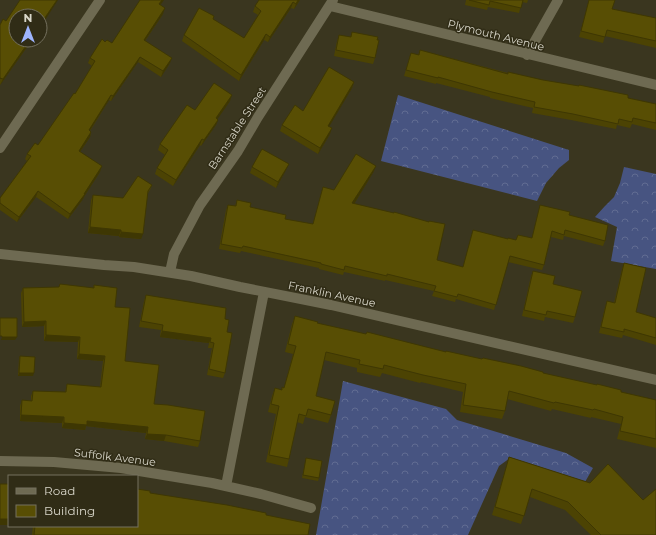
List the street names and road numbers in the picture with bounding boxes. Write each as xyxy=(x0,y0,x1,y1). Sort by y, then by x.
street label: Plymouth Avenue xyxy=(446,16,546,54)
street label: Barnstable Street xyxy=(205,84,269,172)
street label: Franklin Avenue xyxy=(287,278,377,310)
street label: Suffolk Avenue xyxy=(73,445,157,469)

